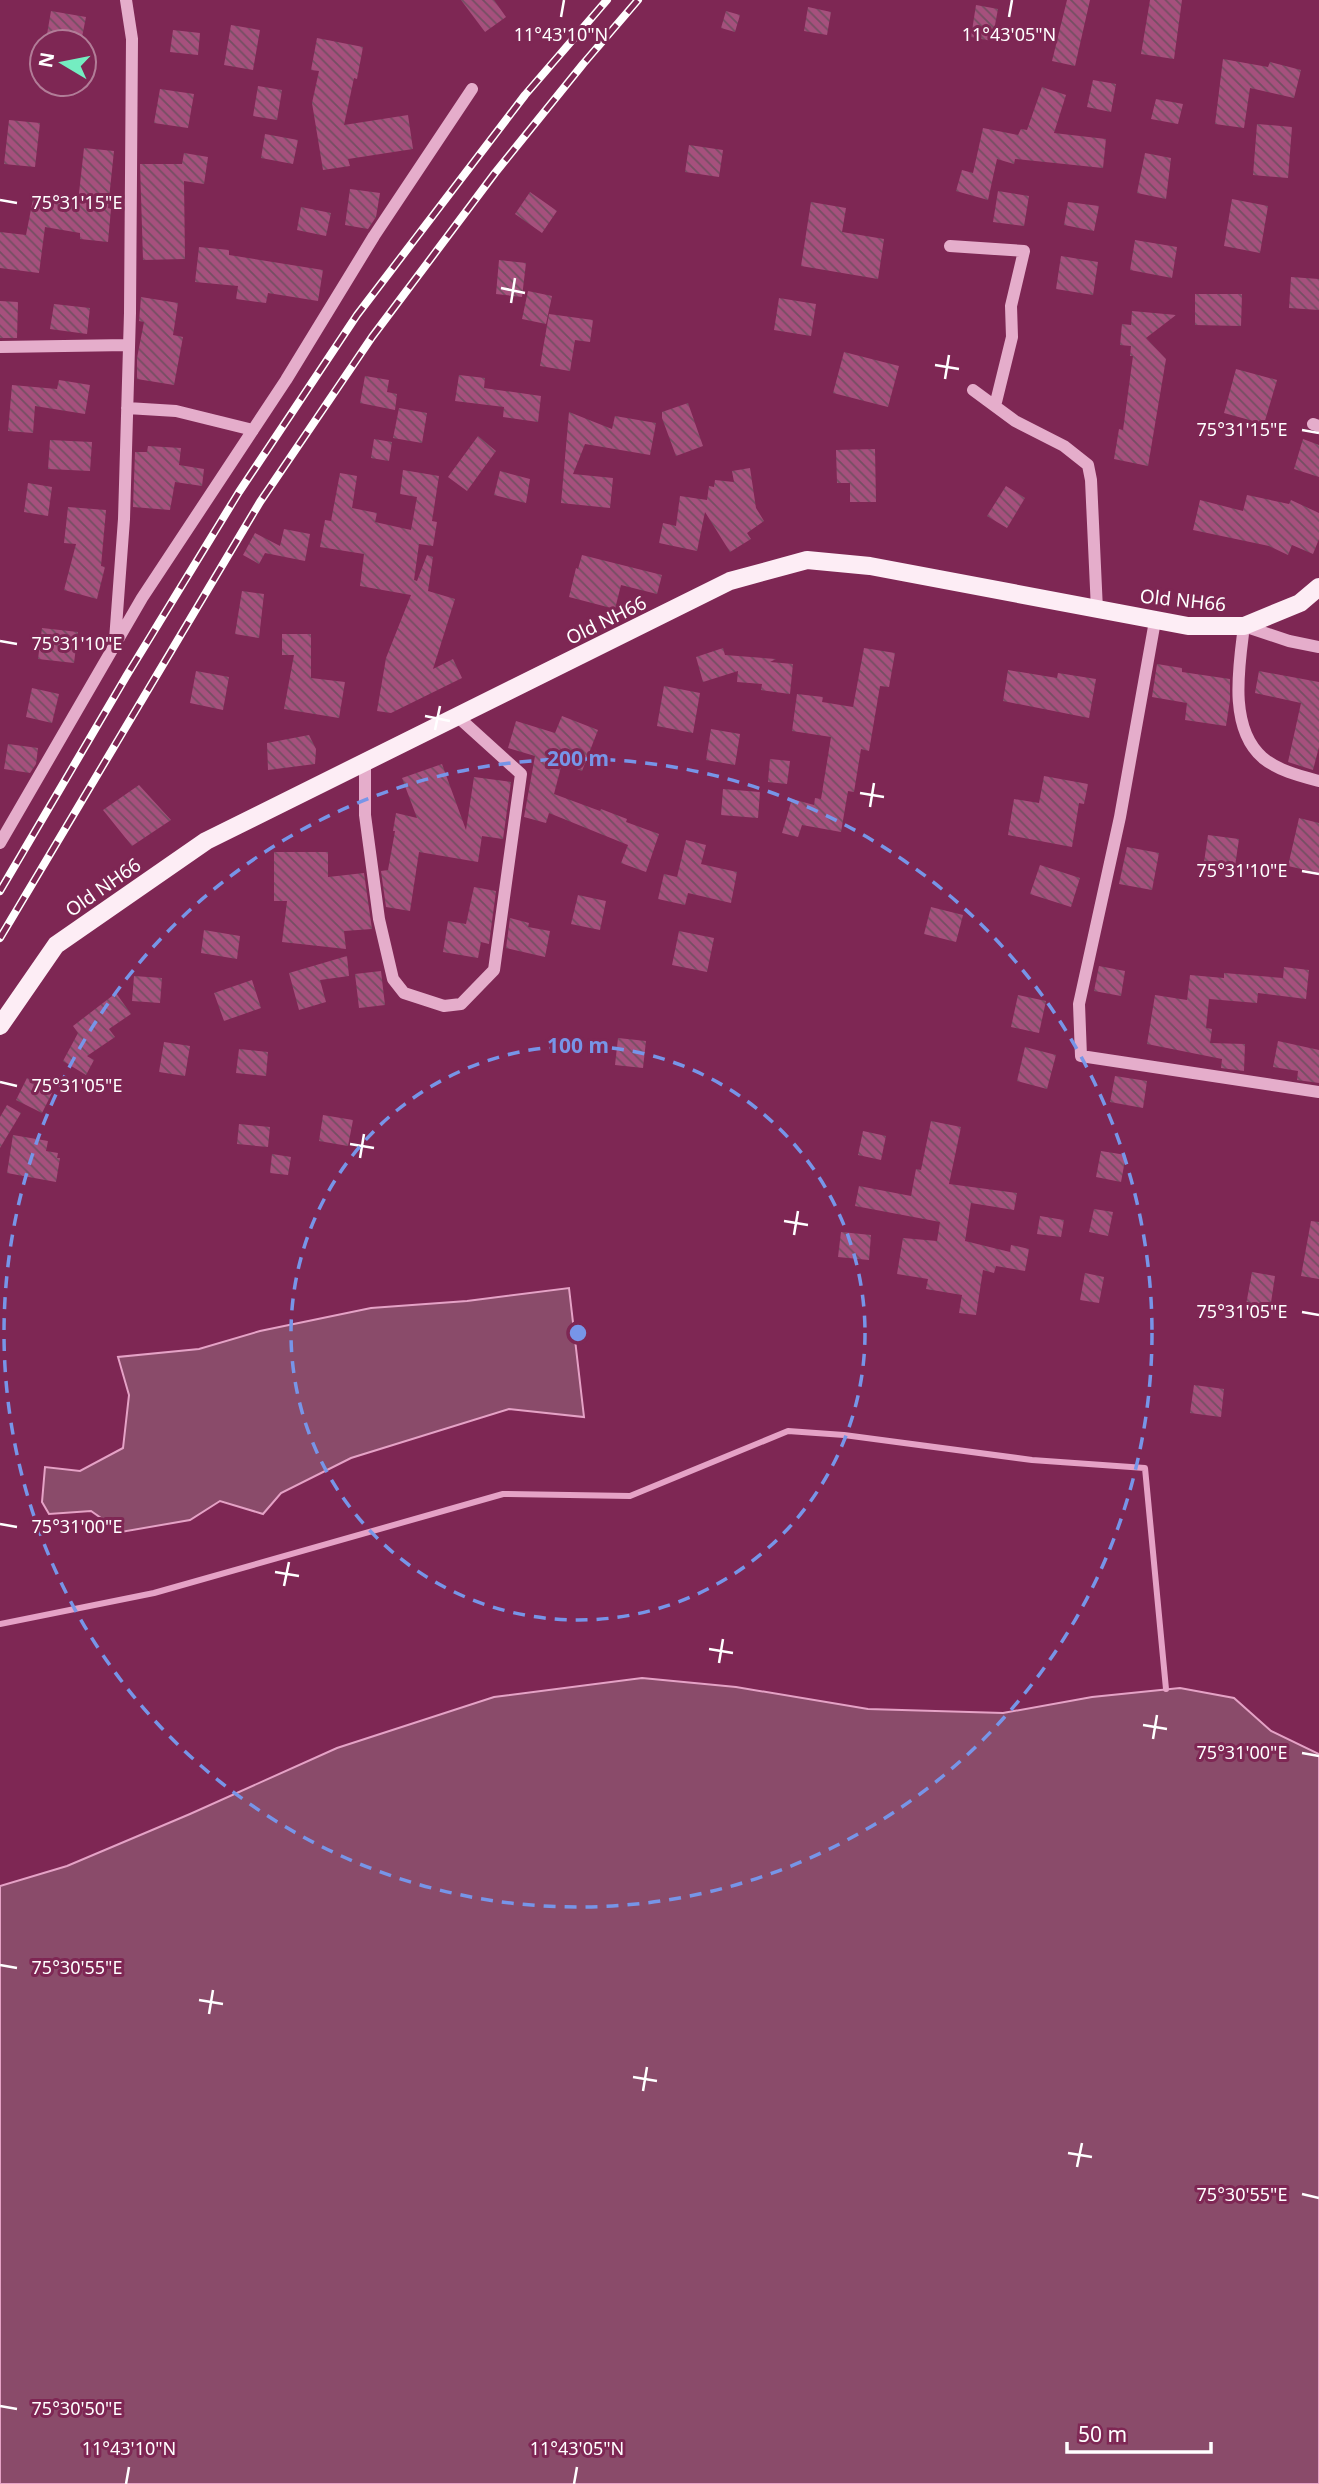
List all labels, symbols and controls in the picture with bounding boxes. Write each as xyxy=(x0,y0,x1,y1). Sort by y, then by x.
text: 11°43'10"N xyxy=(514,22,608,46)
text: 11°43'05"N xyxy=(962,22,1056,46)
north arrow xyxy=(28,28,98,98)
text: N xyxy=(32,50,60,70)
text: 75°31'15"E xyxy=(32,190,122,214)
text: 75°31'15"E xyxy=(1197,417,1287,441)
street label: Old NH66 xyxy=(1139,583,1227,617)
street label: Old NH66 xyxy=(561,589,651,651)
text: 75°31'10"E xyxy=(32,631,122,655)
text: 200 m xyxy=(547,744,609,772)
street label: Old NH66 xyxy=(60,852,146,922)
text: 75°31'10"E xyxy=(1197,858,1287,882)
text: 100 m xyxy=(547,1031,609,1059)
text: 75°31'05"E xyxy=(32,1073,122,1097)
text: 75°31'05"E xyxy=(1197,1299,1287,1323)
centre of rings xyxy=(566,1321,590,1345)
text: 75°31'00"E xyxy=(32,1514,122,1538)
text: 75°31'00"E xyxy=(1197,1740,1287,1764)
text: 75°30'55"E xyxy=(32,1955,122,1979)
text: 75°30'55"E xyxy=(1197,2182,1287,2206)
text: 75°30'50"E xyxy=(32,2396,122,2420)
scale bar xyxy=(1067,2410,1210,2454)
text: 50 m xyxy=(1078,2420,1127,2448)
text: 11°43'10"N xyxy=(82,2436,176,2460)
text: 11°43'05"N xyxy=(530,2436,624,2460)

